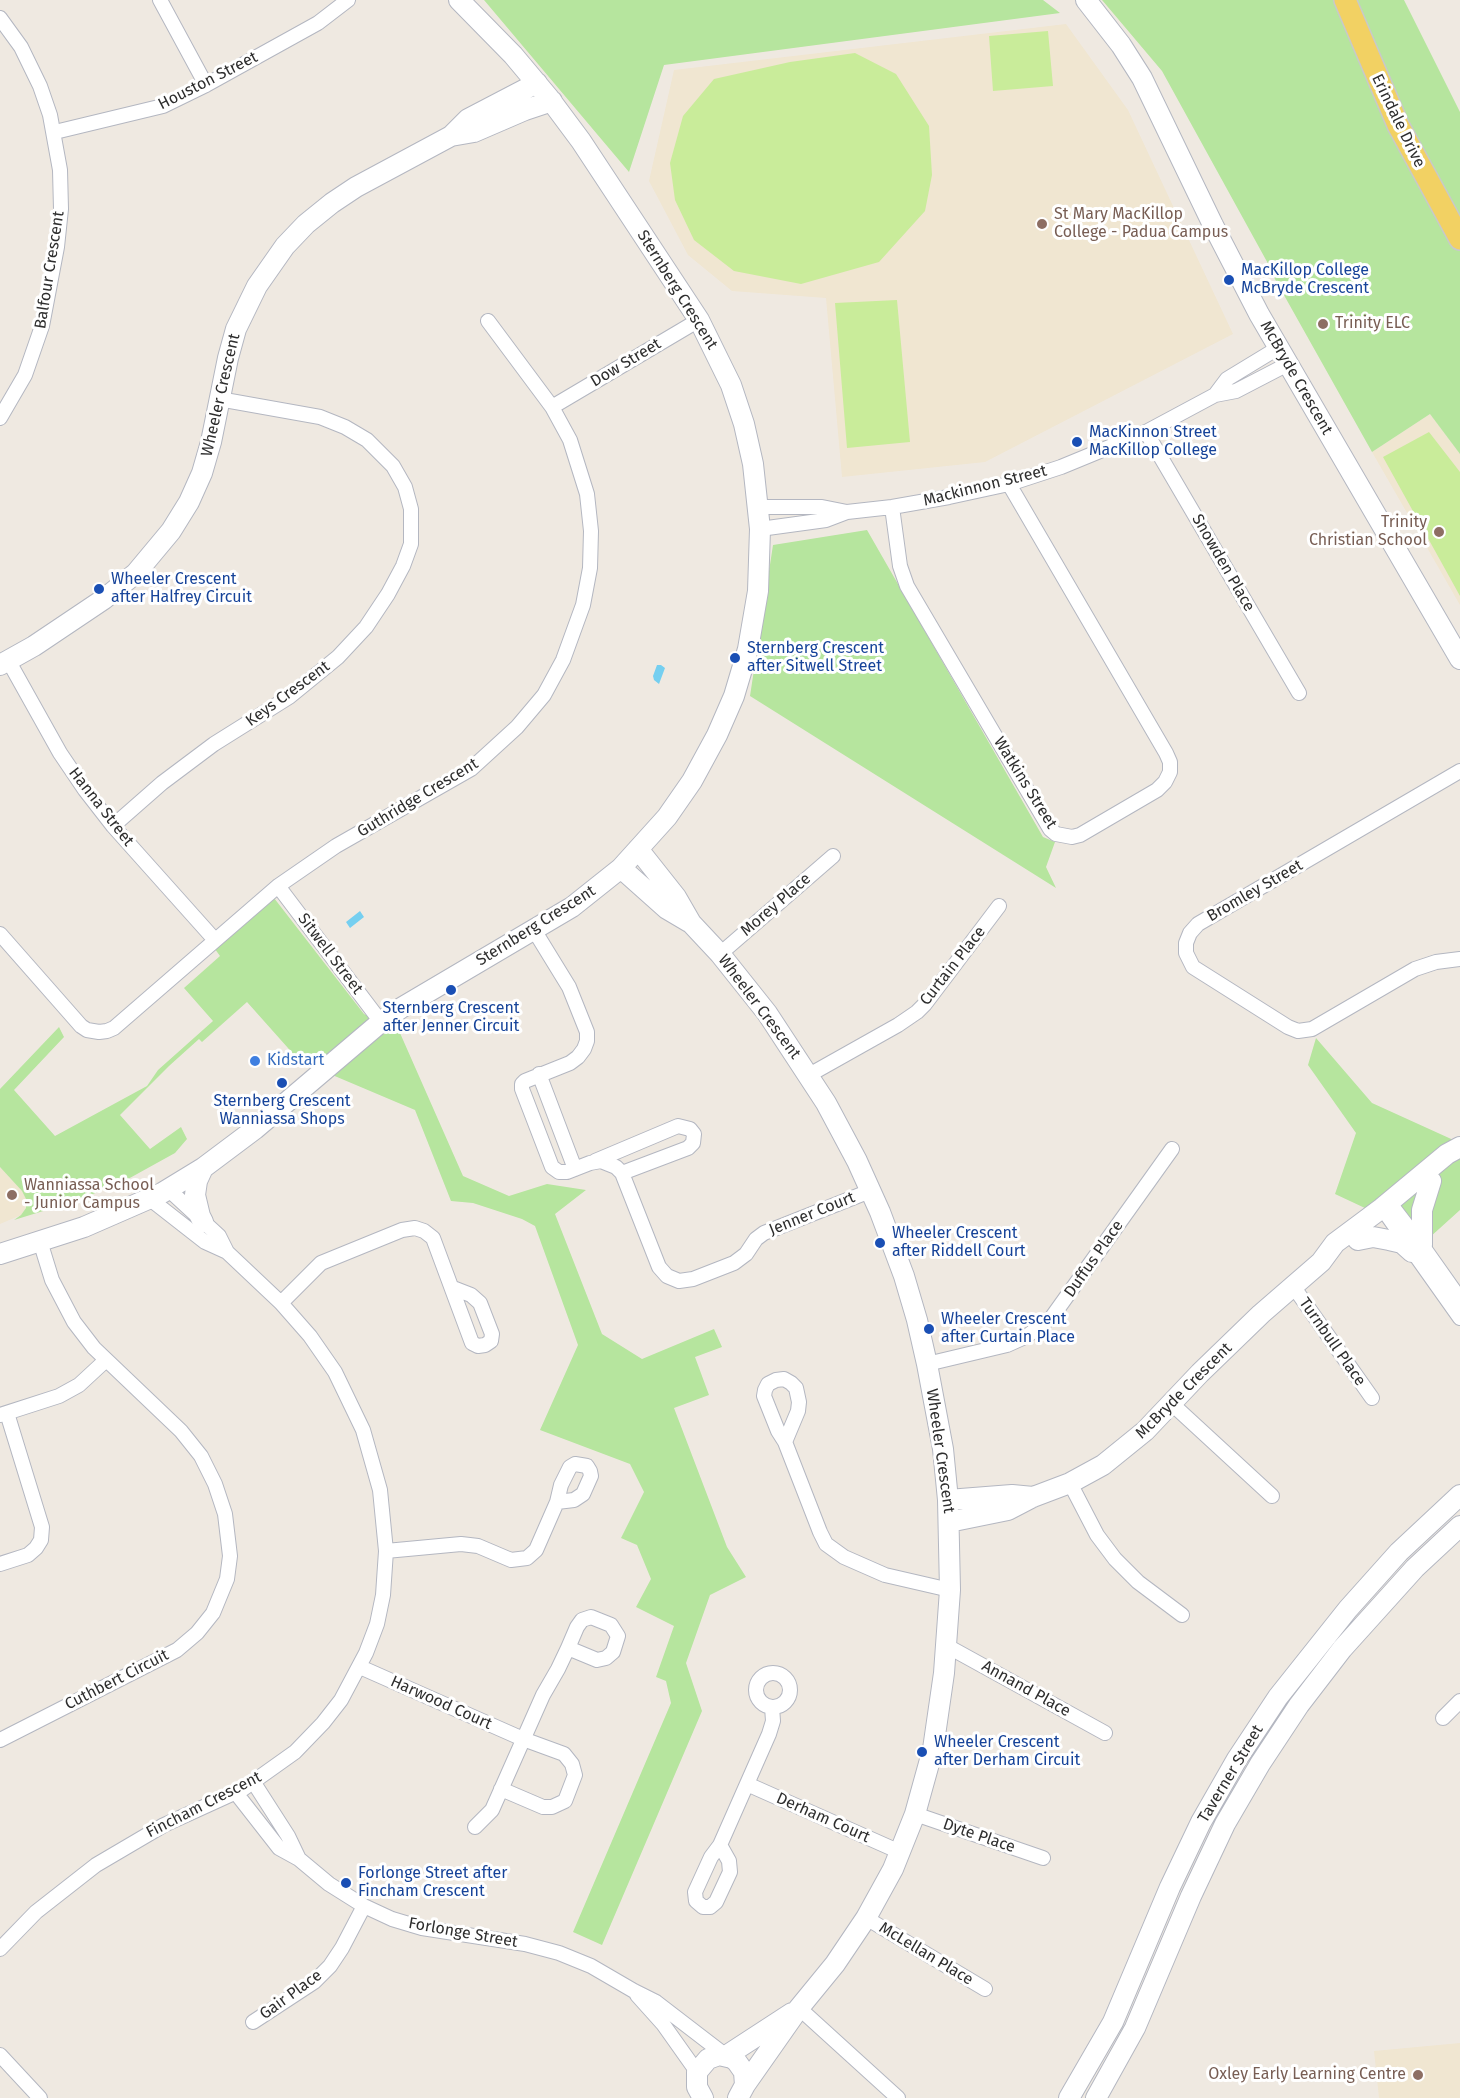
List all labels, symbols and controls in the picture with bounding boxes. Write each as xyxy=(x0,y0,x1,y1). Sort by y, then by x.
street label: Houston Street xyxy=(155,48,261,114)
street label: Erindale Drive xyxy=(1367,71,1429,171)
place label: St Mary MacKillop College - Padua Campus xyxy=(1054,205,1228,243)
street label: Balfour Crescent xyxy=(31,210,69,330)
marker: St Mary MacKillop College - Padua Campus xyxy=(1035,217,1049,231)
street label: Sternberg Crescent xyxy=(633,227,721,353)
place label: MacKillop College McBryde Crescent xyxy=(1241,261,1369,299)
marker: MacKillop College McBryde Crescent xyxy=(1222,273,1236,287)
place label: Trinity ELC xyxy=(1335,314,1410,334)
marker: Trinity ELC xyxy=(1316,317,1330,331)
street label: McBryde Crescent xyxy=(1256,318,1336,438)
street label: Wheeler Crescent xyxy=(198,332,244,458)
street label: Dow Street xyxy=(587,334,665,392)
place label: MacKinnon Street MacKillop College xyxy=(1089,423,1217,461)
marker: MacKinnon Street MacKillop College xyxy=(1070,435,1084,449)
street label: Mackinnon Street xyxy=(921,461,1049,511)
street label: Snowden Place xyxy=(1187,511,1259,615)
place label: Trinity Christian School xyxy=(1309,513,1427,551)
marker: Trinity Christian School xyxy=(1432,525,1446,539)
place label: Wheeler Crescent after Halfrey Circuit xyxy=(111,570,252,608)
marker: Wheeler Crescent after Halfrey Circuit xyxy=(92,582,106,596)
place label: Sternberg Crescent after Sitwell Street xyxy=(747,639,884,677)
marker: Sternberg Crescent after Sitwell Street xyxy=(728,651,742,665)
street label: Keys Crescent xyxy=(242,657,334,731)
street label: Watkins Street xyxy=(989,734,1061,832)
street label: Guthridge Crescent xyxy=(354,754,482,842)
street label: Hanna Street xyxy=(64,764,138,850)
street label: Bromley Street xyxy=(1204,856,1306,926)
street label: Morey Place xyxy=(737,869,815,941)
street label: Sternberg Crescent xyxy=(473,882,599,970)
street label: Sitwell Street xyxy=(293,910,367,998)
street label: Curtain Place xyxy=(916,923,990,1009)
street label: Wheeler Crescent xyxy=(714,951,804,1063)
marker: Sternberg Crescent after Jenner Circuit xyxy=(444,983,458,997)
place label: Sternberg Crescent after Jenner Circuit xyxy=(382,999,520,1037)
place label: Kidstart xyxy=(267,1051,324,1071)
marker: Kidstart xyxy=(248,1054,262,1068)
marker: Sternberg Crescent Wanniassa Shops xyxy=(275,1076,289,1090)
place label: Sternberg Crescent Wanniassa Shops xyxy=(213,1092,351,1130)
place label: Wanniassa School - Junior Campus xyxy=(24,1176,154,1214)
marker: Wanniassa School - Junior Campus xyxy=(5,1188,19,1202)
street label: Jenner Court xyxy=(766,1188,858,1240)
street label: Duffus Place xyxy=(1060,1217,1128,1301)
place label: Wheeler Crescent after Riddell Court xyxy=(892,1224,1026,1262)
marker: Wheeler Crescent after Riddell Court xyxy=(873,1236,887,1250)
street label: Turnbull Place xyxy=(1294,1294,1370,1390)
place label: Wheeler Crescent after Curtain Place xyxy=(941,1310,1075,1348)
marker: Wheeler Crescent after Curtain Place xyxy=(922,1322,936,1336)
street label: McBryde Crescent xyxy=(1132,1339,1236,1443)
street label: Wheeler Crescent xyxy=(922,1387,958,1515)
street label: Cuthbert Circuit xyxy=(62,1646,172,1714)
street label: Annand Place xyxy=(978,1657,1074,1721)
street label: Harwood Court xyxy=(387,1672,495,1734)
street label: Taverner Street xyxy=(1194,1722,1268,1826)
place label: Wheeler Crescent after Derham Circuit xyxy=(934,1733,1080,1771)
marker: Wheeler Crescent after Derham Circuit xyxy=(915,1745,929,1759)
street label: Fincham Crescent xyxy=(143,1768,265,1842)
street label: Derham Court xyxy=(773,1789,873,1847)
street label: Dyte Place xyxy=(940,1815,1018,1857)
place label: Forlonge Street after Fincham Crescent xyxy=(358,1864,507,1902)
marker: Forlonge Street after Fincham Crescent xyxy=(339,1876,353,1890)
street label: Forlonge Street xyxy=(407,1914,519,1952)
street label: McLellan Place xyxy=(875,1918,977,1990)
street label: Gair Place xyxy=(256,1966,326,2024)
place label: Oxley Early Learning Centre xyxy=(1208,2065,1406,2085)
marker: Oxley Early Learning Centre xyxy=(1411,2068,1425,2082)

